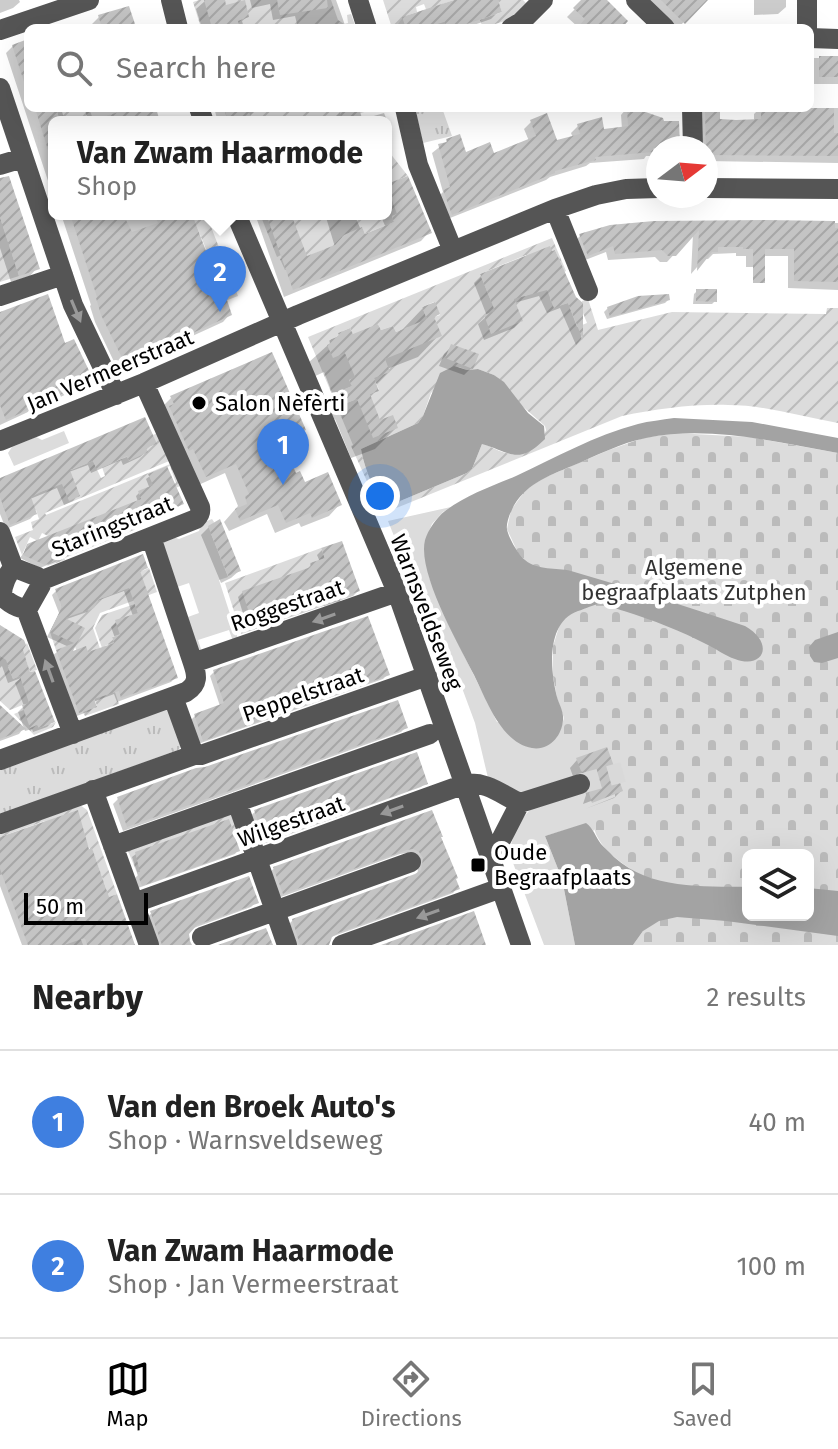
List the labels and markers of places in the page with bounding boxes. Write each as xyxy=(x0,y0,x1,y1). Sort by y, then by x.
pin: 2 xyxy=(194,246,246,312)
place label: Salon Nèfèrti xyxy=(215,390,345,417)
marker: Salon Nèfèrti xyxy=(190,394,208,412)
pin: 1 xyxy=(257,419,309,485)
place label: Oude Begraafplaats xyxy=(494,839,631,891)
marker: Oude Begraafplaats xyxy=(469,856,487,874)

